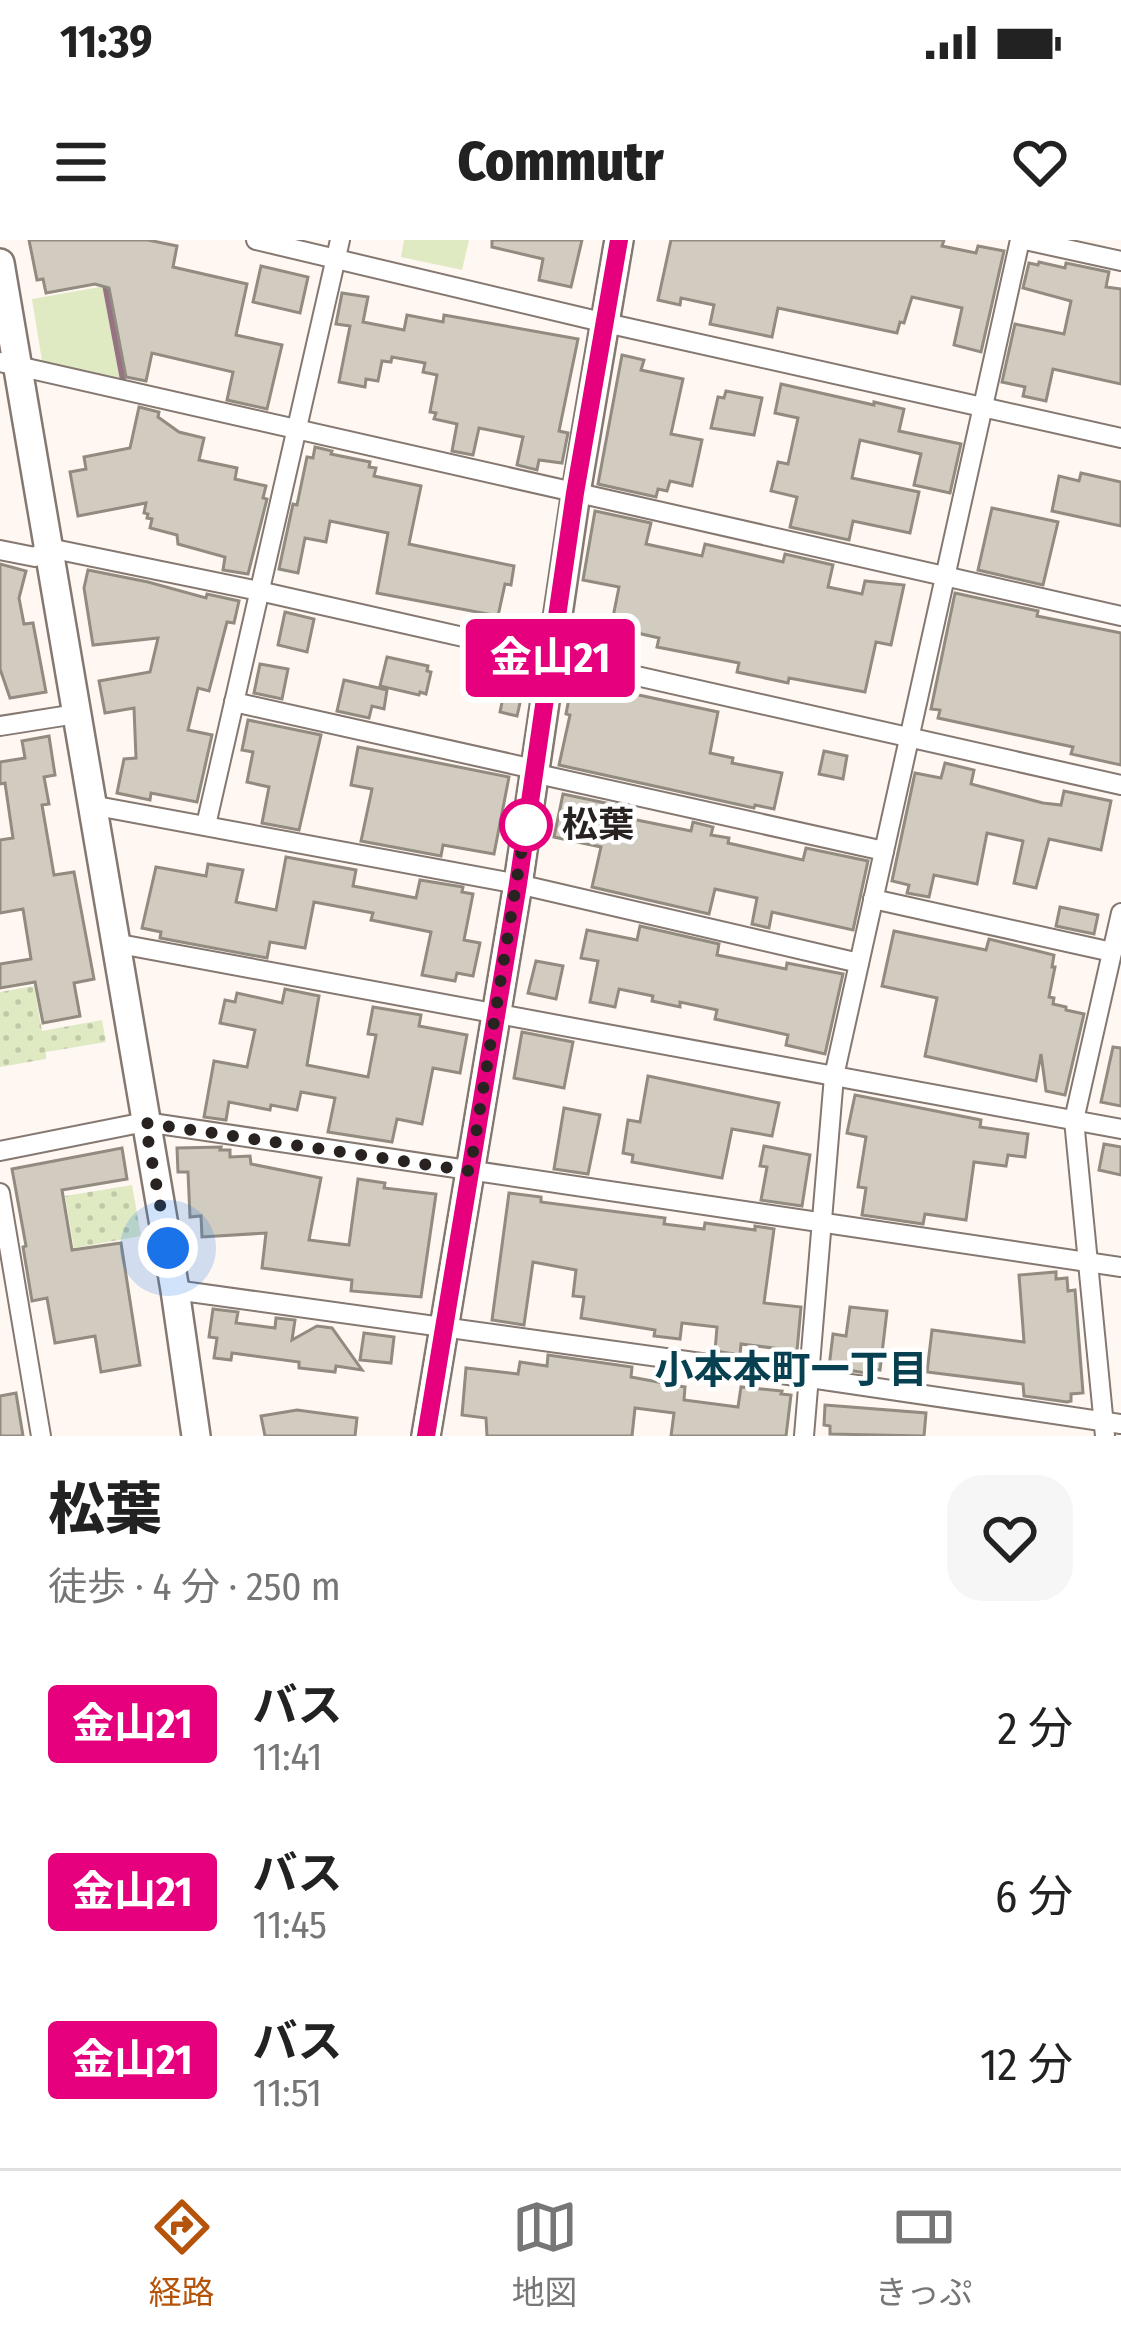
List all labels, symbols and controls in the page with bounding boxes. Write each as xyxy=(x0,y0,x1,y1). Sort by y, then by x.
text: 11:39 xyxy=(60,15,152,69)
icon: menu xyxy=(48,129,114,195)
icon: heart xyxy=(1007,129,1073,195)
text: Commutr xyxy=(458,130,663,194)
line badge: 金山21 xyxy=(466,619,634,697)
text: 金山21 xyxy=(490,633,610,683)
marker: 松葉 xyxy=(501,800,551,850)
place label: 松葉 xyxy=(562,803,634,847)
your location xyxy=(138,1218,198,1278)
district label: 小本本町一丁目 xyxy=(654,1347,928,1393)
button: heart xyxy=(947,1475,1073,1601)
text: 松葉 xyxy=(48,1476,162,1544)
text: 徒歩 · 4 分 · 250 m xyxy=(48,1564,341,1610)
text: バス xyxy=(253,1679,343,1733)
text: 金山21 xyxy=(72,1699,193,1749)
text: 2 分 xyxy=(998,1702,1073,1756)
text: 11:41 xyxy=(253,1734,322,1780)
text: バス xyxy=(253,1847,343,1901)
text: 金山21 xyxy=(72,1867,193,1917)
text: 6 分 xyxy=(995,1870,1073,1924)
text: 11:45 xyxy=(253,1902,327,1948)
text: バス xyxy=(253,2015,343,2069)
text: 金山21 xyxy=(72,2035,193,2085)
text: 12 分 xyxy=(980,2038,1073,2092)
text: 11:51 xyxy=(253,2070,322,2116)
tab: 経路 xyxy=(149,2194,215,2314)
tab: 地図 xyxy=(512,2194,578,2314)
tab: きっぷ xyxy=(875,2194,972,2314)

